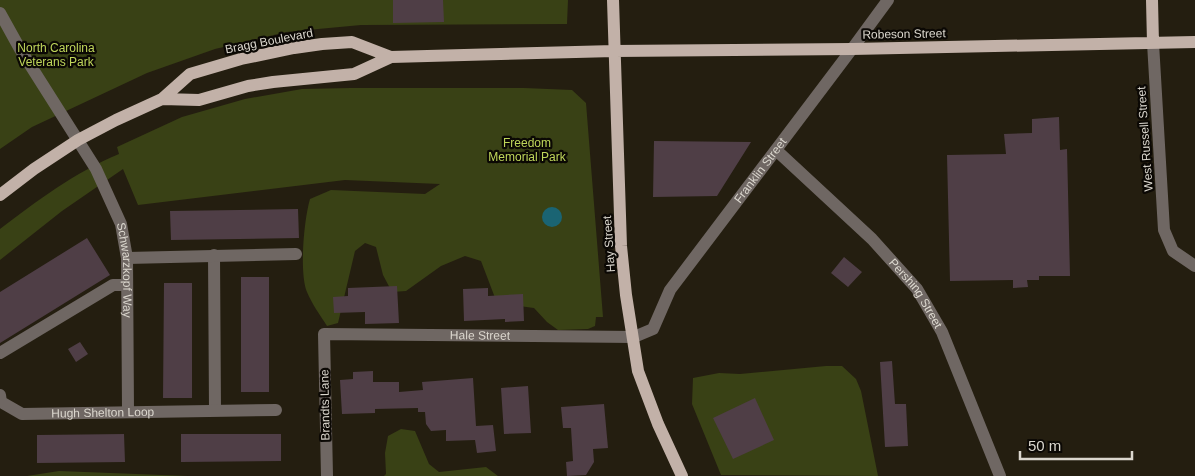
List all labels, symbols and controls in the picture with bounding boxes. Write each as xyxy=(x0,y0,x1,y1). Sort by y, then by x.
street label: Bragg Boulevard xyxy=(224,26,314,56)
street label: Robeson Street xyxy=(862,26,946,42)
park label: North Carolina Veterans Park xyxy=(17,41,95,69)
street label: West Russell Street xyxy=(1134,85,1156,192)
street label: Franklin Street xyxy=(731,135,790,206)
park label: Freedom Memorial Park xyxy=(488,136,567,164)
street label: Hay Street xyxy=(600,215,618,273)
street label: Schwarzkopf Way xyxy=(114,221,134,318)
street label: Pershing Street xyxy=(886,256,946,331)
street label: Hale Street xyxy=(450,328,511,343)
street label: Brandts Lane xyxy=(317,369,333,441)
street label: Hugh Shelton Loop xyxy=(51,405,155,421)
scale bar xyxy=(1020,428,1132,460)
text: 50 m xyxy=(1028,437,1061,454)

